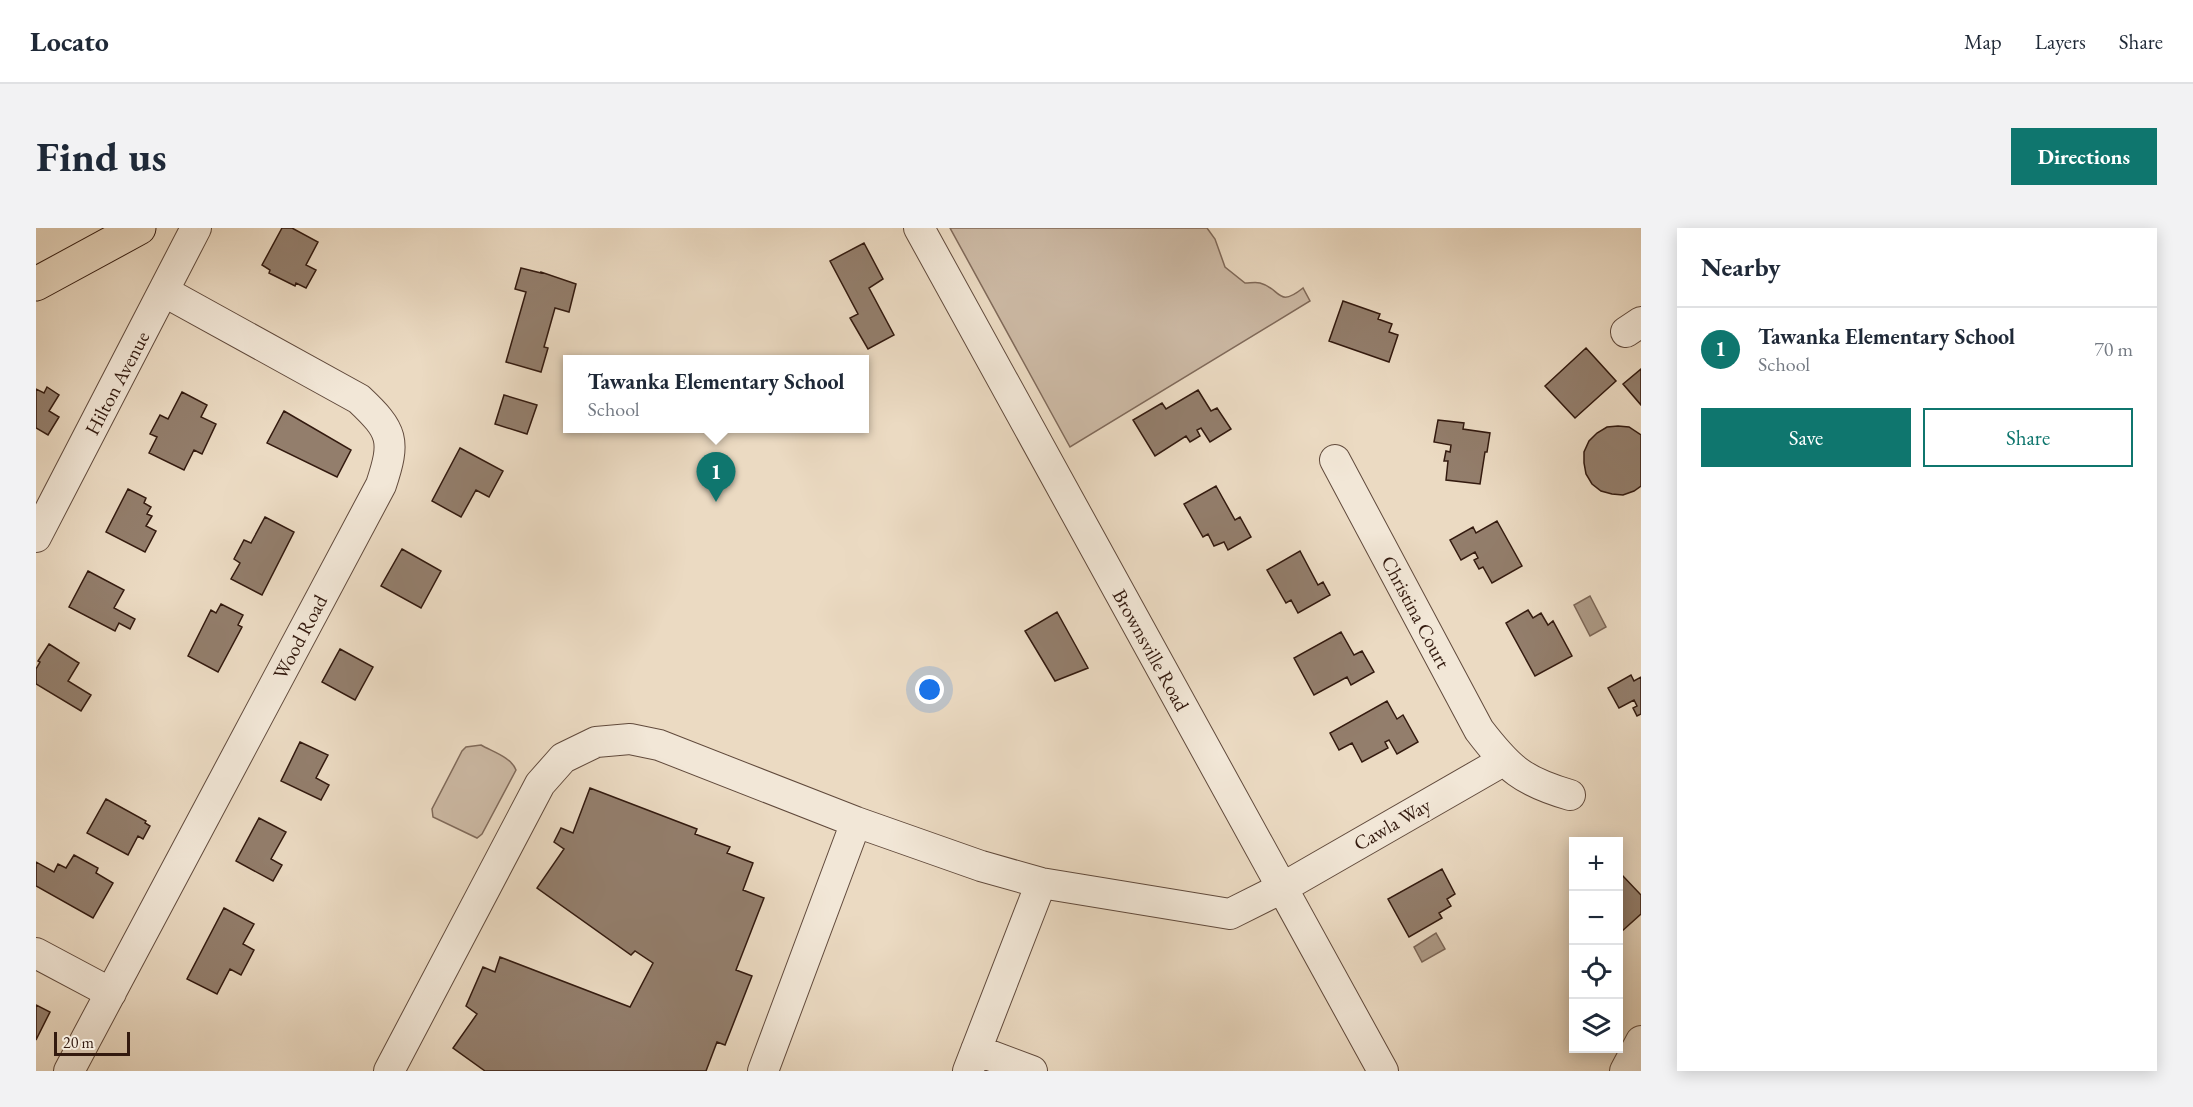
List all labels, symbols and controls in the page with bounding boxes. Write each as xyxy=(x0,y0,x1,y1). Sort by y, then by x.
text: Locato xyxy=(30,23,109,59)
text: Map xyxy=(1964,28,2002,55)
text: Layers xyxy=(2035,28,2086,55)
text: Share xyxy=(2119,28,2163,55)
button: Directions xyxy=(2011,128,2157,185)
text: Find us xyxy=(36,129,167,184)
text: Nearby xyxy=(1701,250,1781,284)
text: Tawanka Elementary School xyxy=(1758,322,2015,351)
street label: Hilton Avenue xyxy=(79,326,155,439)
text: 1 xyxy=(1715,336,1726,362)
text: 70 m xyxy=(2094,336,2133,362)
text: School xyxy=(1758,351,1810,377)
popup xyxy=(563,355,869,433)
text: Tawanka Elementary School xyxy=(588,367,844,396)
text: School xyxy=(588,396,640,422)
button: Save xyxy=(1701,408,1911,467)
button: Share xyxy=(1923,408,2133,467)
pin: 1 xyxy=(696,452,736,502)
street label: Christina Court xyxy=(1375,551,1457,673)
street label: Brownsville Road xyxy=(1107,584,1196,716)
street label: Wood Road xyxy=(267,589,334,684)
your location xyxy=(915,675,944,704)
street label: Cawla Way xyxy=(1349,791,1436,857)
map controls xyxy=(1569,837,1623,1053)
button: + xyxy=(1569,837,1623,891)
button: − xyxy=(1569,891,1623,945)
button: locate xyxy=(1569,945,1623,999)
button: layers xyxy=(1569,999,1623,1053)
scale bar xyxy=(54,1029,130,1056)
text: 20 m xyxy=(63,1032,94,1053)

